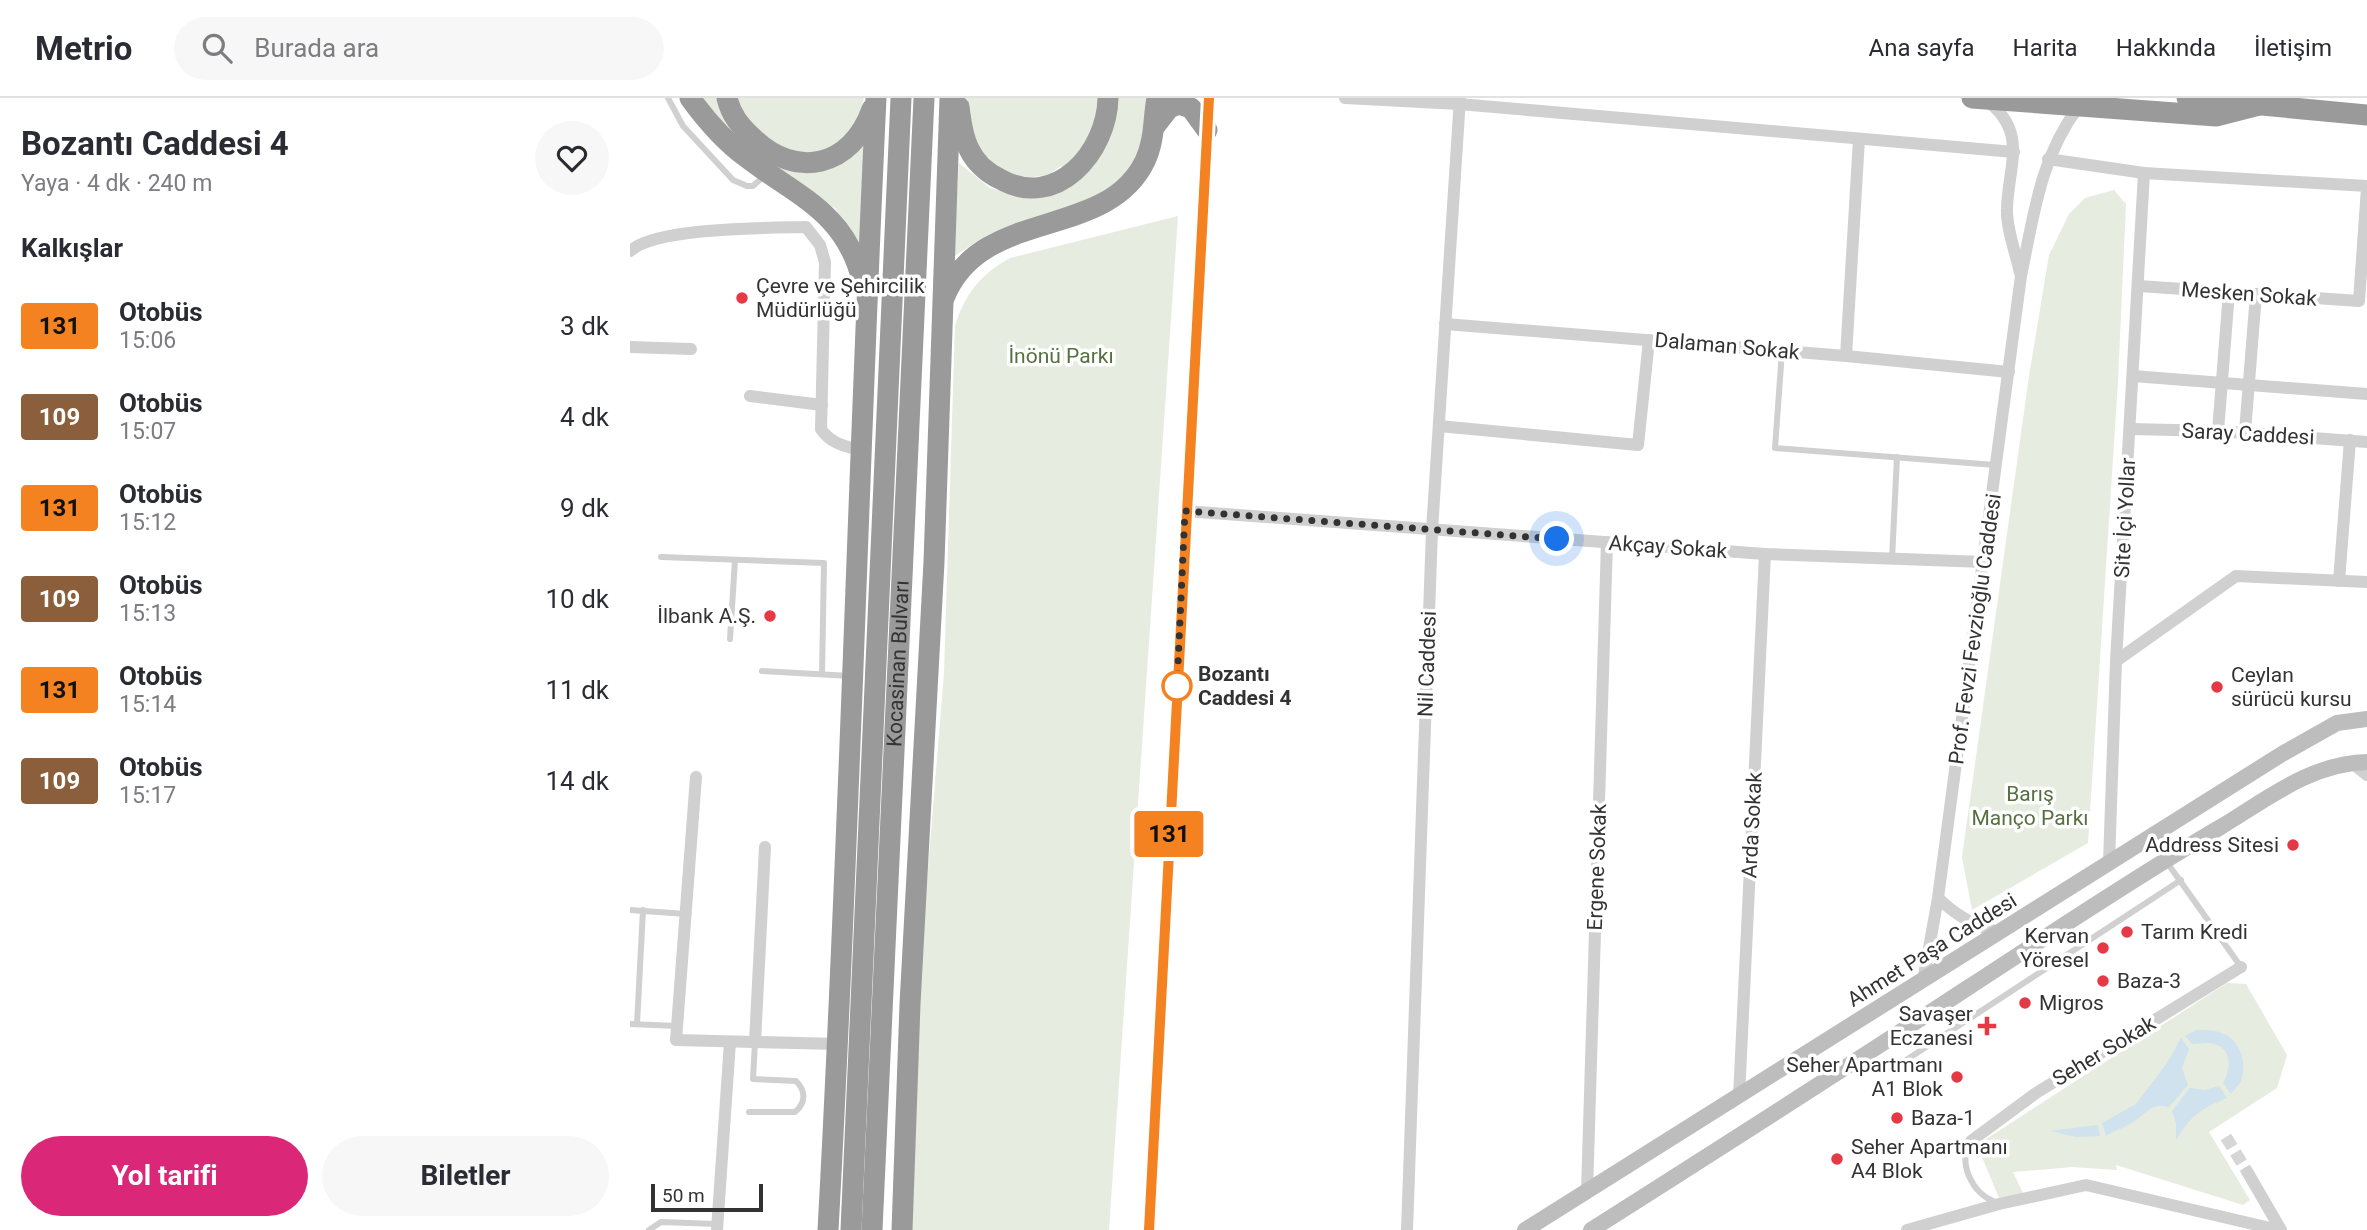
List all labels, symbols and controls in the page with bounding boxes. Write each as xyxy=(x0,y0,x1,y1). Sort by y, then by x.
search box xyxy=(174,17,664,80)
text: Metrio xyxy=(35,29,132,68)
icon: search xyxy=(198,29,236,67)
text: Burada ara xyxy=(254,33,379,63)
text: Ana sayfa xyxy=(1869,34,1975,62)
text: Harita xyxy=(2013,34,2078,62)
text: Hakkında xyxy=(2116,34,2216,62)
text: İletişim xyxy=(2254,34,2332,62)
button: heart xyxy=(535,121,609,195)
text: Bozantı Caddesi 4 xyxy=(21,124,289,163)
text: Yaya · 4 dk · 240 m xyxy=(21,170,212,197)
text: Kalkışlar xyxy=(21,233,123,263)
place label: Çevre ve Şehircilik Müdürlüğü xyxy=(756,274,925,322)
street label: Mesken Sokak xyxy=(2180,277,2318,311)
marker: Çevre ve Şehircilik Müdürlüğü xyxy=(734,290,750,306)
text: Otobüs xyxy=(119,297,203,327)
text: 3 dk xyxy=(560,311,609,341)
text: 131 xyxy=(39,312,80,340)
text: 15:06 xyxy=(119,327,176,354)
street label: Dalaman Sokak xyxy=(1653,328,1801,364)
park label: İnönü Parkı xyxy=(1008,344,1114,368)
text: Otobüs xyxy=(119,388,203,418)
text: 4 dk xyxy=(560,402,609,432)
text: 109 xyxy=(39,403,80,431)
text: 15:07 xyxy=(119,418,176,445)
street label: Saray Caddesi xyxy=(2181,419,2315,449)
street label: Site İçi Yollar xyxy=(2110,457,2140,579)
text: Otobüs xyxy=(119,479,203,509)
street label: Prof. Fevzi Fevzioğlu Caddesi xyxy=(1944,492,2006,766)
text: 9 dk xyxy=(560,493,609,523)
text: 131 xyxy=(39,494,80,522)
text: 15:12 xyxy=(119,509,176,536)
your location xyxy=(1539,521,1574,556)
street label: Akçay Sokak xyxy=(1608,531,1728,563)
text: Otobüs xyxy=(119,570,203,600)
street label: Kocasinan Bulvarı xyxy=(882,580,914,747)
text: 10 dk xyxy=(545,584,609,614)
text: 109 xyxy=(39,585,80,613)
text: 15:13 xyxy=(119,600,176,627)
place label: İlbank A.Ş. xyxy=(657,604,756,628)
marker: İlbank A.Ş. xyxy=(762,608,778,624)
street label: Nil Caddesi xyxy=(1413,610,1441,718)
text: Otobüs xyxy=(119,661,203,691)
place label: Bozantı Caddesi 4 xyxy=(1198,662,1292,710)
place label: Ceylan sürücü kursu xyxy=(2231,663,2352,711)
marker: Bozantı Caddesi 4 xyxy=(1162,671,1192,701)
text: 11 dk xyxy=(545,675,609,705)
text: 131 xyxy=(39,676,80,704)
marker: Ceylan sürücü kursu xyxy=(2209,679,2225,695)
text: 15:14 xyxy=(119,691,176,718)
text: Otobüs xyxy=(119,752,203,782)
text: 14 dk xyxy=(545,766,609,796)
text: 109 xyxy=(39,767,80,795)
street label: Arda Sokak xyxy=(1737,771,1767,879)
text: 15:17 xyxy=(119,782,176,809)
park label: Barış Manço Parkı xyxy=(1971,782,2089,830)
street label: Ergene Sokak xyxy=(1583,803,1611,931)
line badge: 131 xyxy=(1129,811,1209,857)
text: 131 xyxy=(1148,820,1190,848)
place label: Address Sitesi xyxy=(2145,833,2279,857)
marker: Address Sitesi xyxy=(2285,837,2301,853)
street label: Ahmet Paşa Caddesi xyxy=(1843,888,2021,1012)
place label: Tarım Kredi xyxy=(2141,920,2248,944)
place label: Kervan Yöresel xyxy=(2020,924,2089,972)
marker: Tarım Kredi xyxy=(2119,924,2135,940)
marker: Kervan Yöresel xyxy=(2095,940,2111,956)
place label: Baza-3 xyxy=(2117,969,2181,993)
marker: Baza-3 xyxy=(2095,973,2111,989)
place label: Migros xyxy=(2039,991,2104,1015)
marker: Migros xyxy=(2017,995,2033,1011)
place label: Savaşer Eczanesi xyxy=(1890,1002,1973,1050)
street label: Seher Sokak xyxy=(2048,1011,2160,1091)
marker: Savaşer Eczanesi xyxy=(1979,1018,1995,1034)
place label: Seher Apartmanı A1 Blok xyxy=(1786,1053,1943,1101)
marker: Seher Apartmanı A1 Blok xyxy=(1949,1069,1965,1085)
place label: Baza-1 xyxy=(1911,1106,1975,1130)
marker: Baza-1 xyxy=(1889,1110,1905,1126)
place label: Seher Apartmanı A4 Blok xyxy=(1851,1135,2008,1183)
button: Yol tarifi xyxy=(21,1136,308,1216)
button: Biletler xyxy=(322,1136,609,1216)
marker: Seher Apartmanı A4 Blok xyxy=(1829,1151,1845,1167)
scale bar xyxy=(651,1181,763,1213)
text: 50 m xyxy=(662,1184,705,1207)

